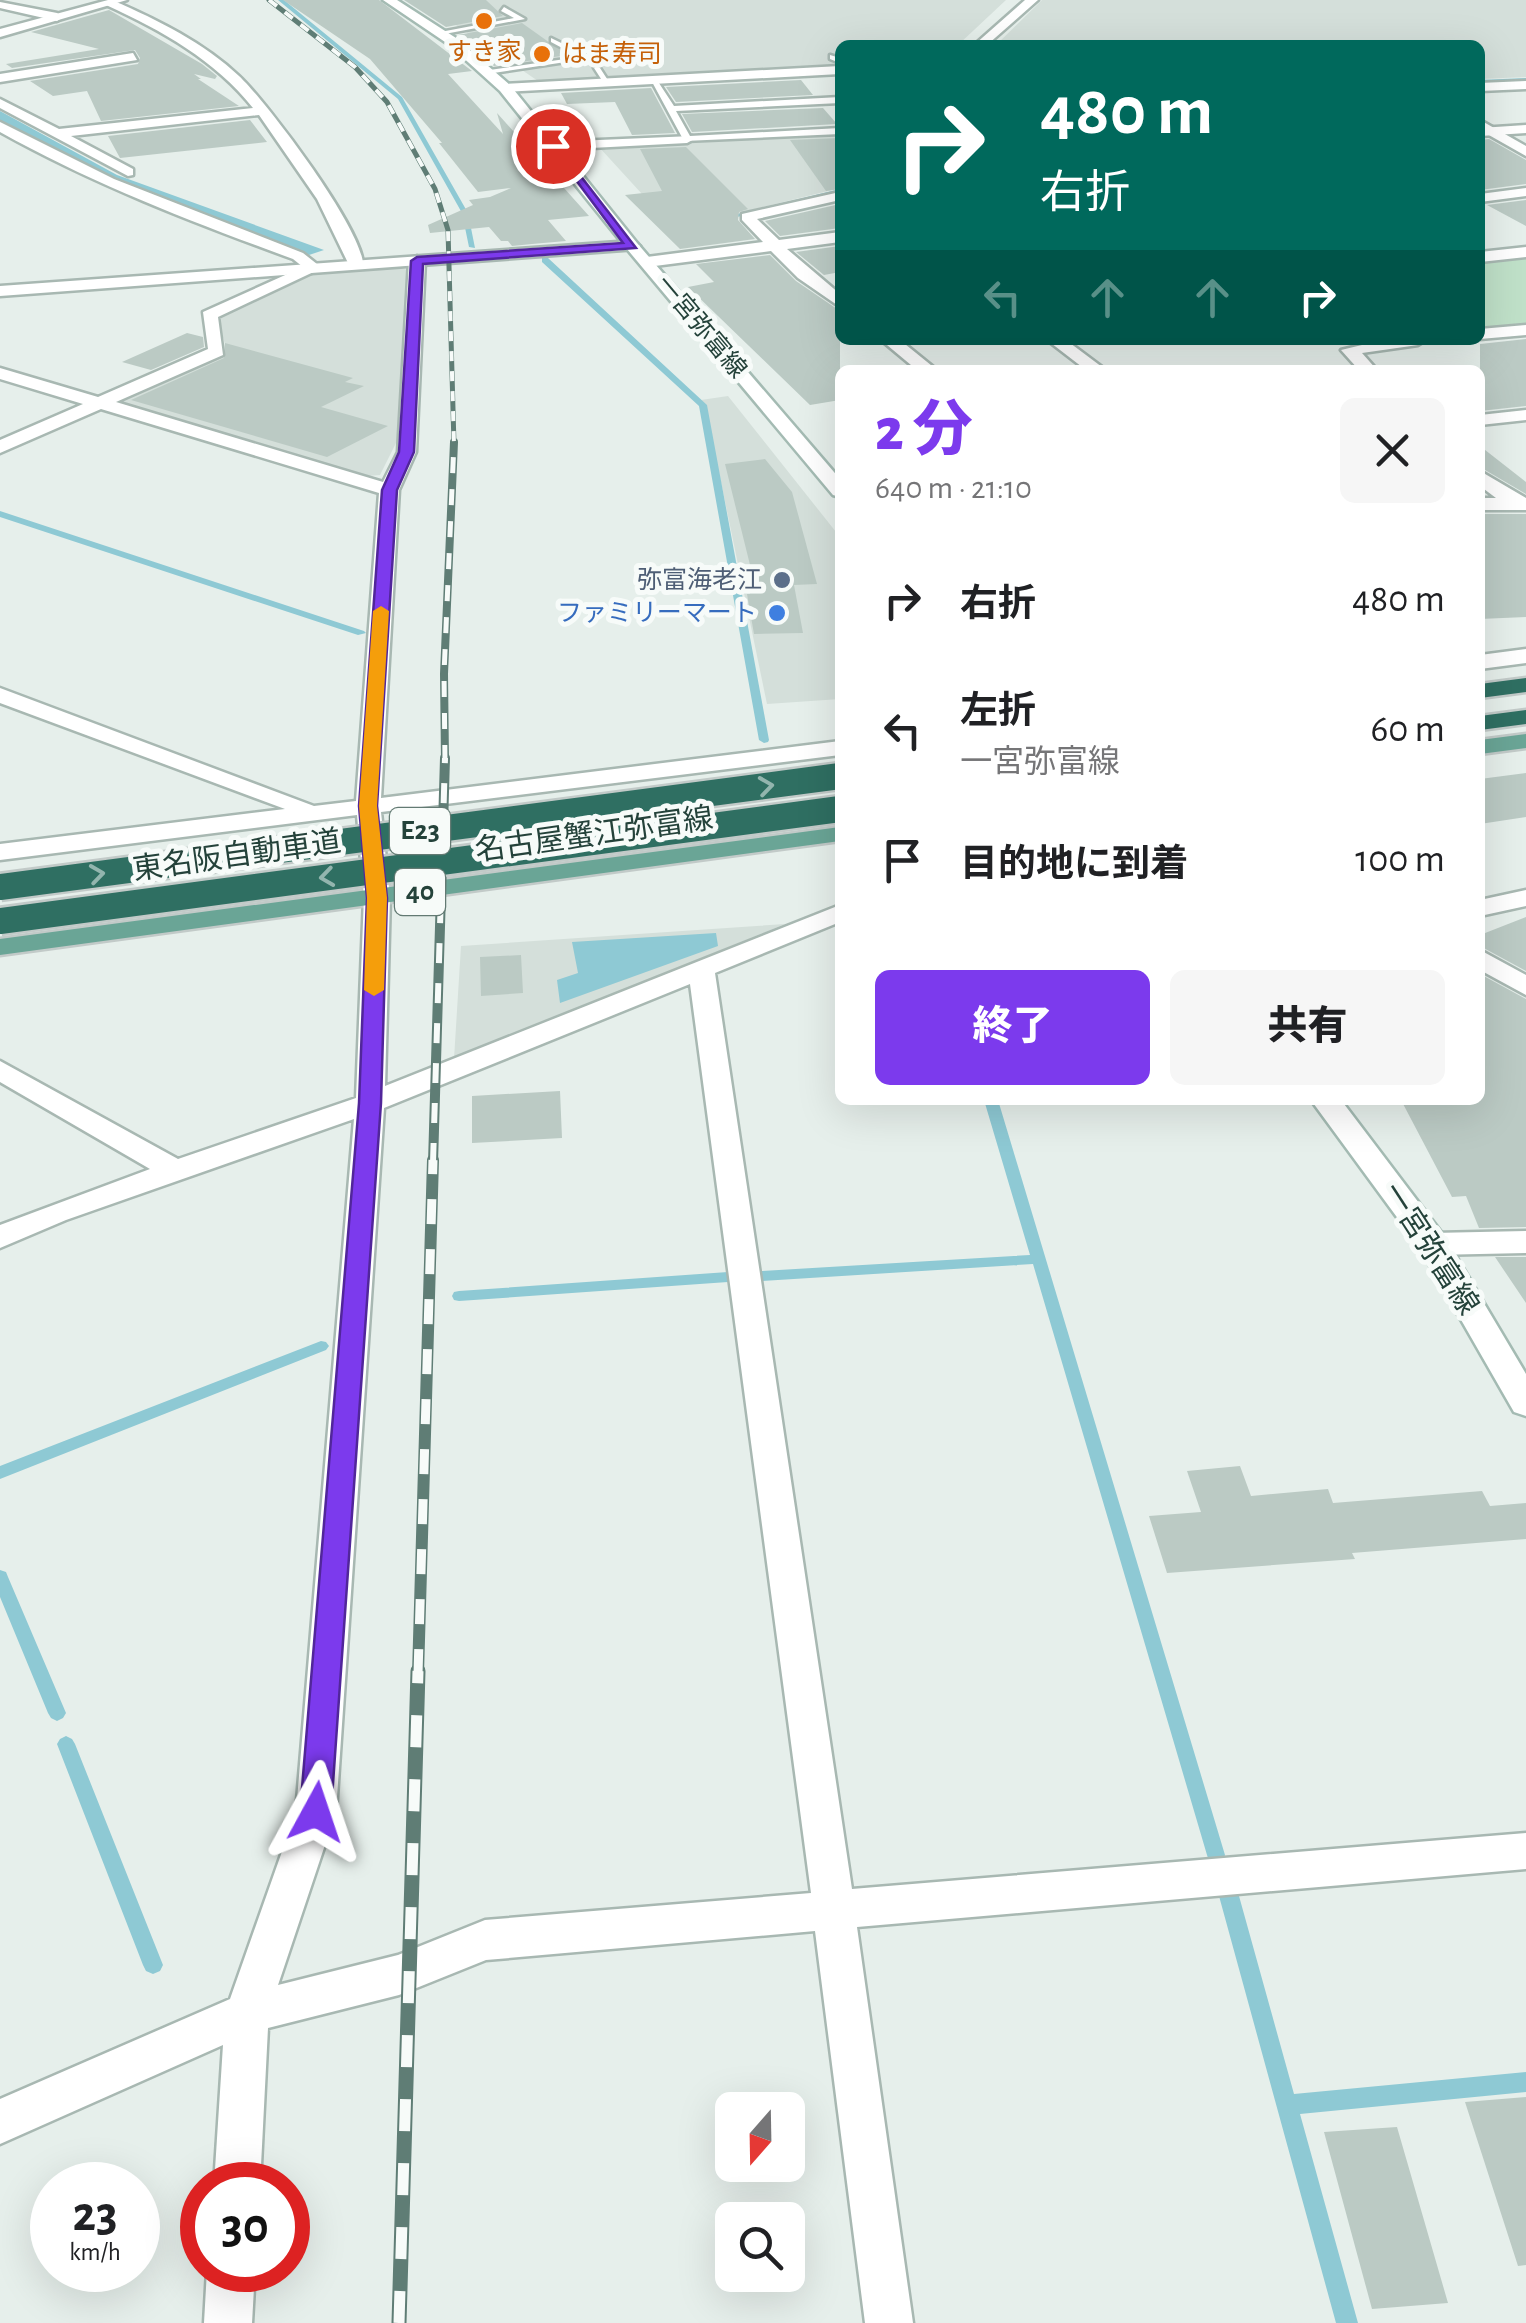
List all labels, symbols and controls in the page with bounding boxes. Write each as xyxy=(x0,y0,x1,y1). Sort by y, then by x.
marker: すき家 xyxy=(473,10,495,32)
place label: すき家 xyxy=(446,38,522,65)
place label: はま寿司 xyxy=(562,40,662,67)
marker: はま寿司 xyxy=(531,43,553,65)
text: 480 m xyxy=(1040,77,1213,147)
icon: right xyxy=(875,80,1005,210)
pin xyxy=(511,104,596,189)
icon: arrive xyxy=(526,119,581,174)
text: 右折 xyxy=(1040,171,1130,216)
street label: 一宮弥富線 xyxy=(651,270,752,383)
icon: left xyxy=(975,270,1030,325)
icon: ahead xyxy=(1080,270,1135,325)
icon: ahead xyxy=(1185,270,1240,325)
icon: right xyxy=(1290,270,1345,325)
button: close xyxy=(1340,398,1445,503)
text: 2 分 xyxy=(875,401,972,461)
text: 640 m · 21:10 xyxy=(875,472,1032,504)
place label: 弥富海老江 xyxy=(637,566,762,593)
marker: 弥富海老江 xyxy=(771,569,793,591)
icon: right xyxy=(875,573,930,628)
text: 480 m xyxy=(1352,581,1445,619)
text: 右折 xyxy=(960,586,1036,624)
place label: ファミリーマート xyxy=(557,601,757,626)
marker: ファミリーマート xyxy=(766,602,788,624)
text: 左折 xyxy=(960,693,1036,731)
icon: left xyxy=(875,703,930,758)
text: 60 m xyxy=(1370,711,1445,749)
text: 一宮弥富線 xyxy=(960,746,1120,778)
one-way arrow xyxy=(758,776,774,797)
street label: 名古屋蟹江弥富線 xyxy=(473,801,715,867)
road number: E23 xyxy=(390,808,450,854)
street label: 東名阪自動車道 xyxy=(131,825,343,885)
icon: arrive xyxy=(875,833,930,888)
text: 100 m xyxy=(1355,841,1445,879)
text: 目的地に到着 xyxy=(960,846,1188,884)
one-way arrow xyxy=(89,864,105,885)
one-way arrow xyxy=(319,866,335,887)
road number: 40 xyxy=(395,869,445,915)
button: 終了 xyxy=(875,970,1150,1085)
button: 共有 xyxy=(1170,970,1445,1085)
street label: 一宮弥富線 xyxy=(1377,1177,1485,1320)
position arrow xyxy=(264,1760,368,1864)
north arrow xyxy=(715,2092,805,2182)
map controls xyxy=(715,2092,805,2292)
speed limit sign: 30 xyxy=(180,2162,310,2292)
text: 23 xyxy=(72,2190,118,2240)
button: search xyxy=(715,2202,805,2292)
text: km/h xyxy=(69,2240,121,2265)

